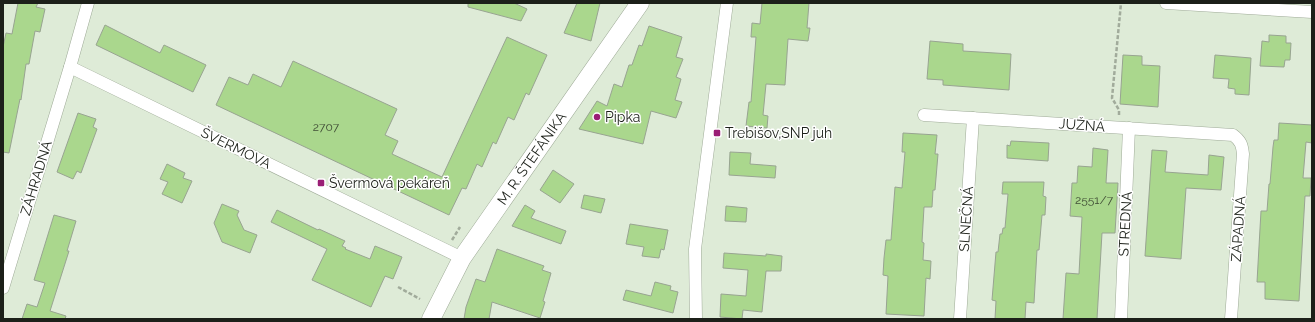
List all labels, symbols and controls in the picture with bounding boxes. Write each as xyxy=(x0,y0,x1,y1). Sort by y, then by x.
street label: M. R. ŠTEFÁNIKA xyxy=(494,109,570,208)
place label: Pipka xyxy=(605,109,640,125)
marker: Pipka xyxy=(592,112,602,122)
street label: JUŽNÁ xyxy=(1058,114,1106,135)
house number: 2707 xyxy=(313,120,340,134)
street label: ŠVERMOVA xyxy=(198,122,275,172)
place label: Trebišov,SNP juh xyxy=(725,125,832,141)
marker: Trebišov,SNP juh xyxy=(712,128,722,138)
street label: ZÁHRADNÁ xyxy=(16,138,55,217)
place label: Švermová pekáreň xyxy=(329,173,450,191)
marker: Švermová pekáreň xyxy=(316,178,326,188)
street label: SLNEČNÁ xyxy=(954,185,976,252)
street label: STREDNÁ xyxy=(1114,191,1135,257)
house number: 2551/7 xyxy=(1075,193,1114,207)
street label: ZÁPADNÁ xyxy=(1227,195,1248,263)

